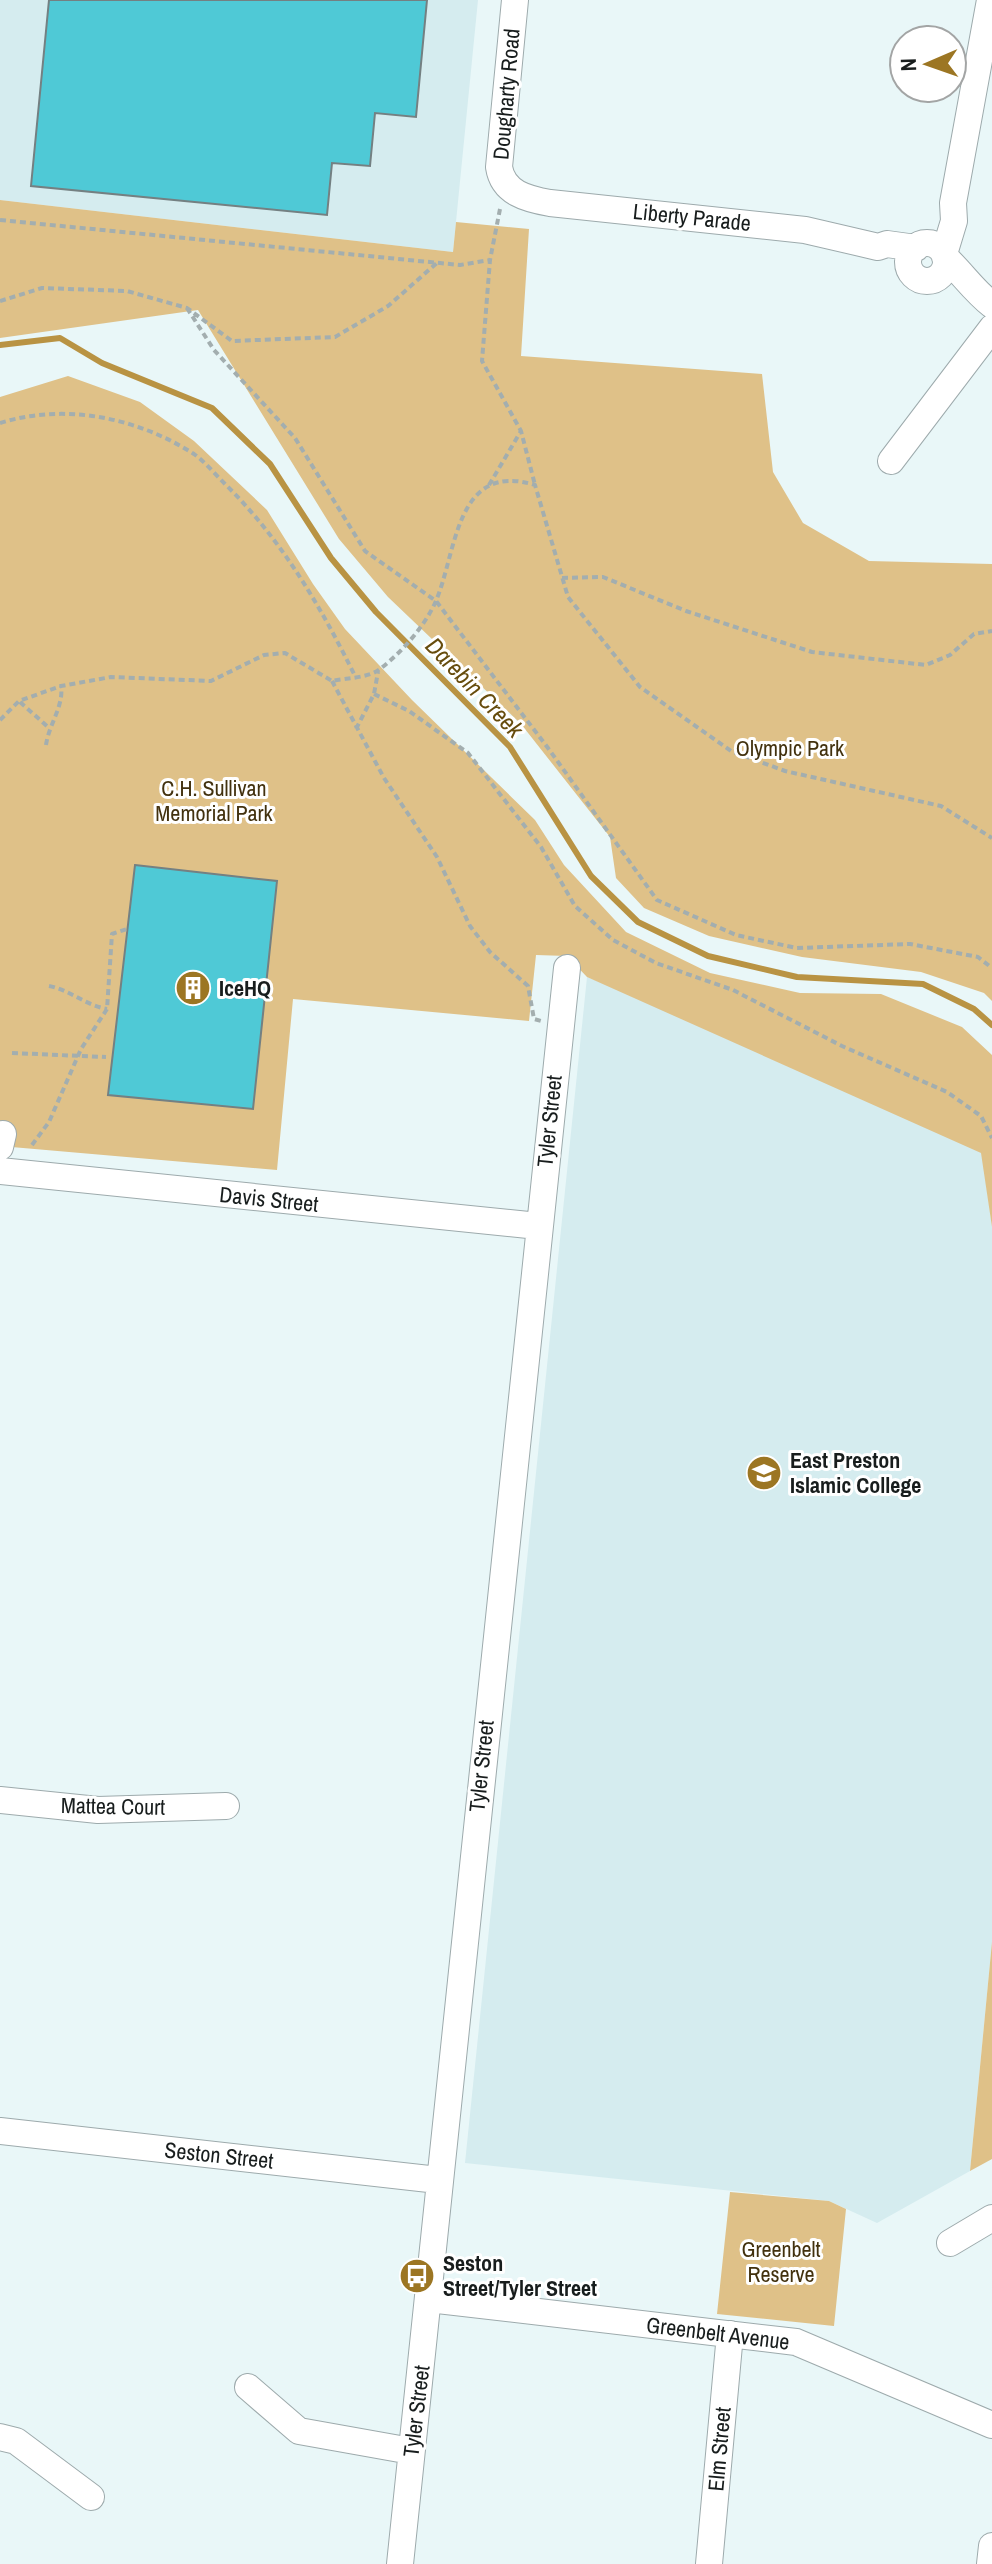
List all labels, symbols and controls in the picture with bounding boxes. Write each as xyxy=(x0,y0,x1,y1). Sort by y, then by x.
north arrow xyxy=(888,24,968,104)
street label: Dougharty Road xyxy=(485,27,527,161)
text: N xyxy=(893,58,923,72)
street label: Liberty Parade xyxy=(632,196,752,238)
water label: Darebin Creek xyxy=(419,630,532,745)
park label: Olympic Park xyxy=(736,733,845,763)
park label: C.H. Sullivan Memorial Park xyxy=(155,773,274,828)
building icon: IceHQ xyxy=(174,969,212,1007)
place label: IceHQ xyxy=(219,973,271,1003)
street label: Tyler Street xyxy=(529,1074,569,1168)
street label: Davis Street xyxy=(218,1179,320,1219)
place label: East Preston Islamic College xyxy=(790,1445,921,1500)
school or university icon: East Preston Islamic College xyxy=(745,1454,783,1492)
street label: Tyler Street xyxy=(461,1719,501,1813)
street label: Mattea Court xyxy=(61,1790,165,1822)
street label: Seston Street xyxy=(163,2134,275,2176)
park label: Greenbelt Reserve xyxy=(741,2234,821,2289)
place label: Seston Street/Tyler Street xyxy=(443,2248,597,2303)
bus stop icon: Seston Street/Tyler Street xyxy=(398,2257,436,2295)
street label: Greenbelt Avenue xyxy=(645,2309,791,2357)
street label: Tyler Street xyxy=(395,2363,437,2459)
street label: Elm Street xyxy=(700,2406,738,2492)

